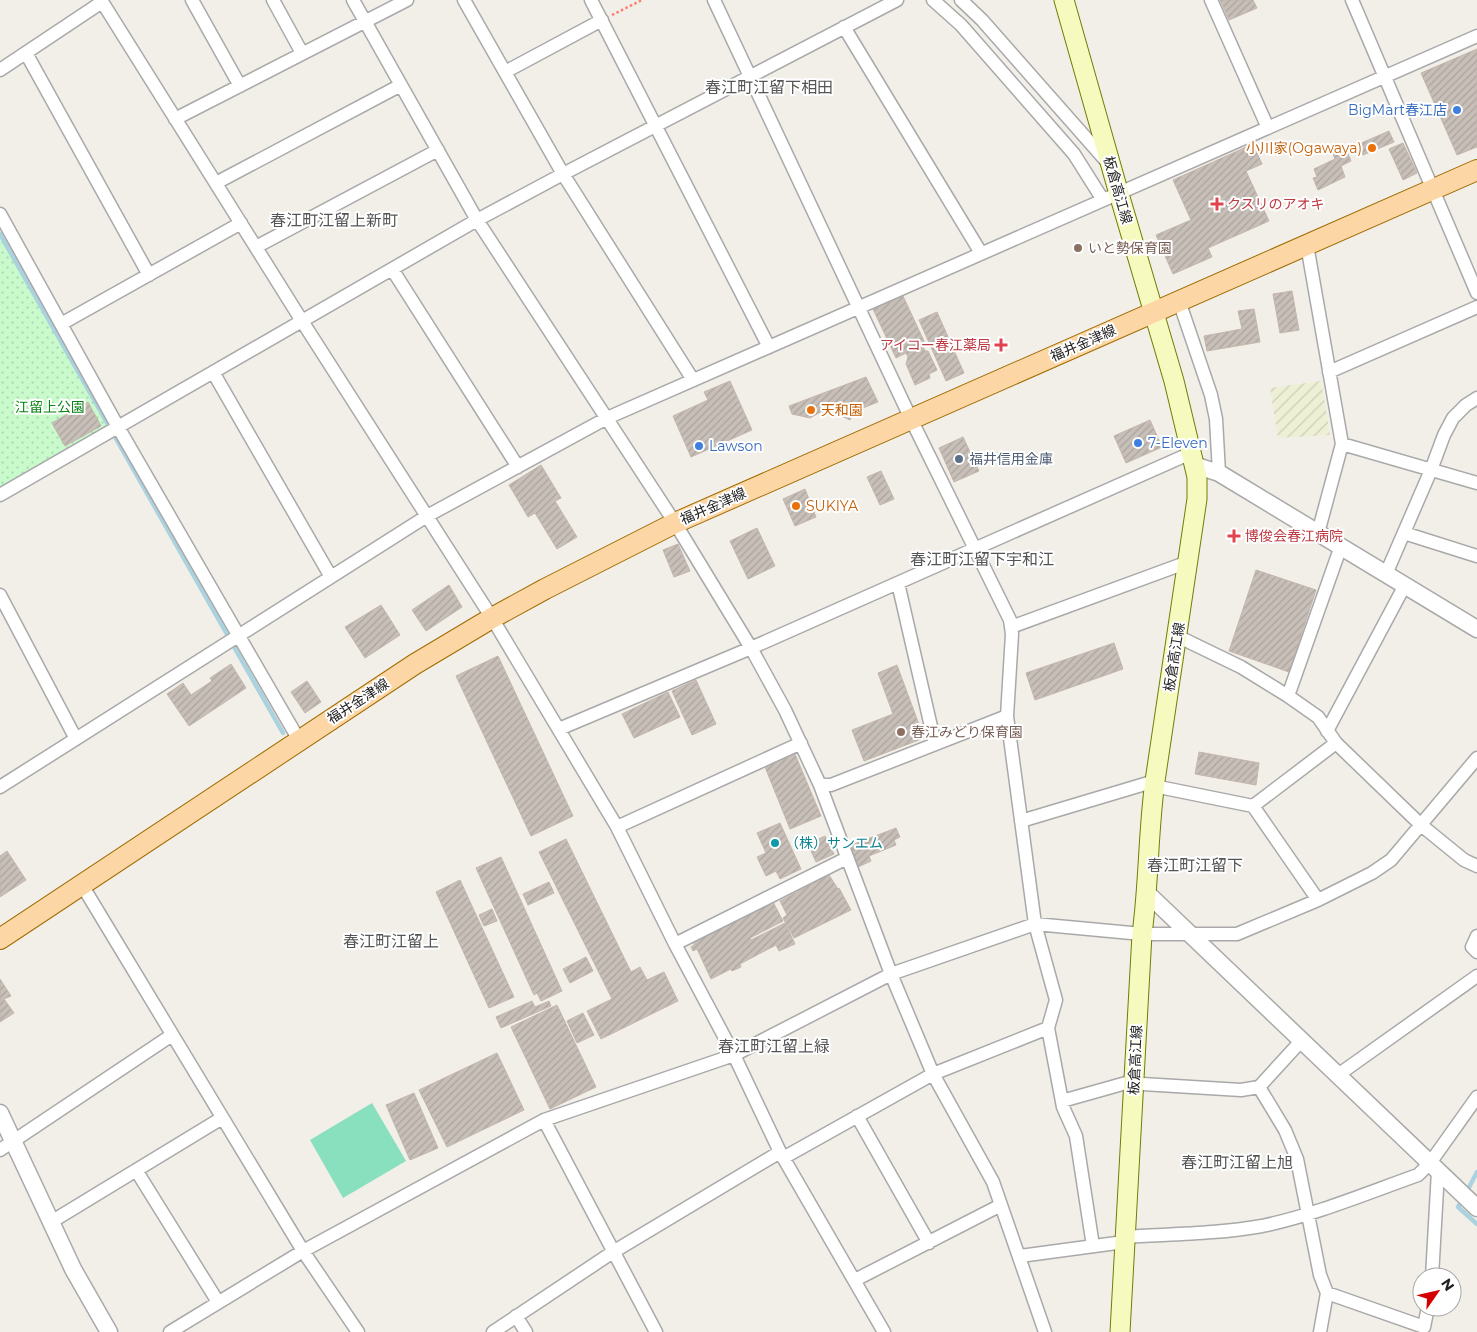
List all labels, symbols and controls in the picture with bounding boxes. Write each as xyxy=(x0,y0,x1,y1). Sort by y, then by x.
district label: 春江町江留下相田 xyxy=(705,78,833,97)
place label: BigMart春江店 xyxy=(1348,101,1447,119)
marker: BigMart春江店 xyxy=(1451,104,1463,116)
place label: 小川家(Ogawaya) xyxy=(1246,139,1362,157)
marker: 小川家(Ogawaya) xyxy=(1366,142,1378,154)
street label: 板倉高江線 xyxy=(1100,154,1136,226)
place label: クスリのアオキ xyxy=(1227,195,1325,213)
marker: クスリのアオキ xyxy=(1211,198,1223,210)
district label: 春江町江留上新町 xyxy=(270,211,398,230)
place label: いと勢保育園 xyxy=(1088,239,1172,257)
marker: いと勢保育園 xyxy=(1072,242,1084,254)
street label: 福井金津線 xyxy=(1047,321,1119,365)
place label: アイコー春江薬局 xyxy=(880,336,991,354)
marker: アイコー春江薬局 xyxy=(995,339,1007,351)
park label: 江留上公園 xyxy=(15,398,85,416)
place label: 天和園 xyxy=(821,401,863,419)
marker: 天和園 xyxy=(805,404,817,416)
place label: 7-Eleven xyxy=(1148,434,1208,452)
place label: Lawson xyxy=(709,437,763,455)
marker: 7-Eleven xyxy=(1132,437,1144,449)
marker: Lawson xyxy=(693,440,705,452)
place label: 福井信用金庫 xyxy=(969,450,1053,468)
marker: 福井信用金庫 xyxy=(953,453,965,465)
street label: 福井金津線 xyxy=(677,484,749,528)
place label: SUKIYA xyxy=(806,497,859,515)
marker: SUKIYA xyxy=(790,500,802,512)
place label: 博俊会春江病院 xyxy=(1245,527,1343,545)
marker: 博俊会春江病院 xyxy=(1227,529,1241,543)
district label: 春江町江留下宇和江 xyxy=(910,550,1054,569)
street label: 板倉高江線 xyxy=(1160,621,1188,693)
street label: 福井金津線 xyxy=(324,674,392,728)
place label: 春江みどり保育園 xyxy=(911,723,1023,741)
marker: 春江みどり保育園 xyxy=(895,726,907,738)
place label: （株）サンエム xyxy=(785,834,883,852)
marker: （株）サンエム xyxy=(769,837,781,849)
district label: 春江町江留下 xyxy=(1147,856,1243,875)
district label: 春江町江留上 xyxy=(343,932,439,951)
street label: 板倉高江線 xyxy=(1124,1025,1146,1095)
district label: 春江町江留上緑 xyxy=(718,1037,830,1056)
district label: 春江町江留上旭 xyxy=(1181,1153,1293,1172)
north arrow xyxy=(1412,1267,1462,1317)
text: N xyxy=(1437,1275,1458,1294)

